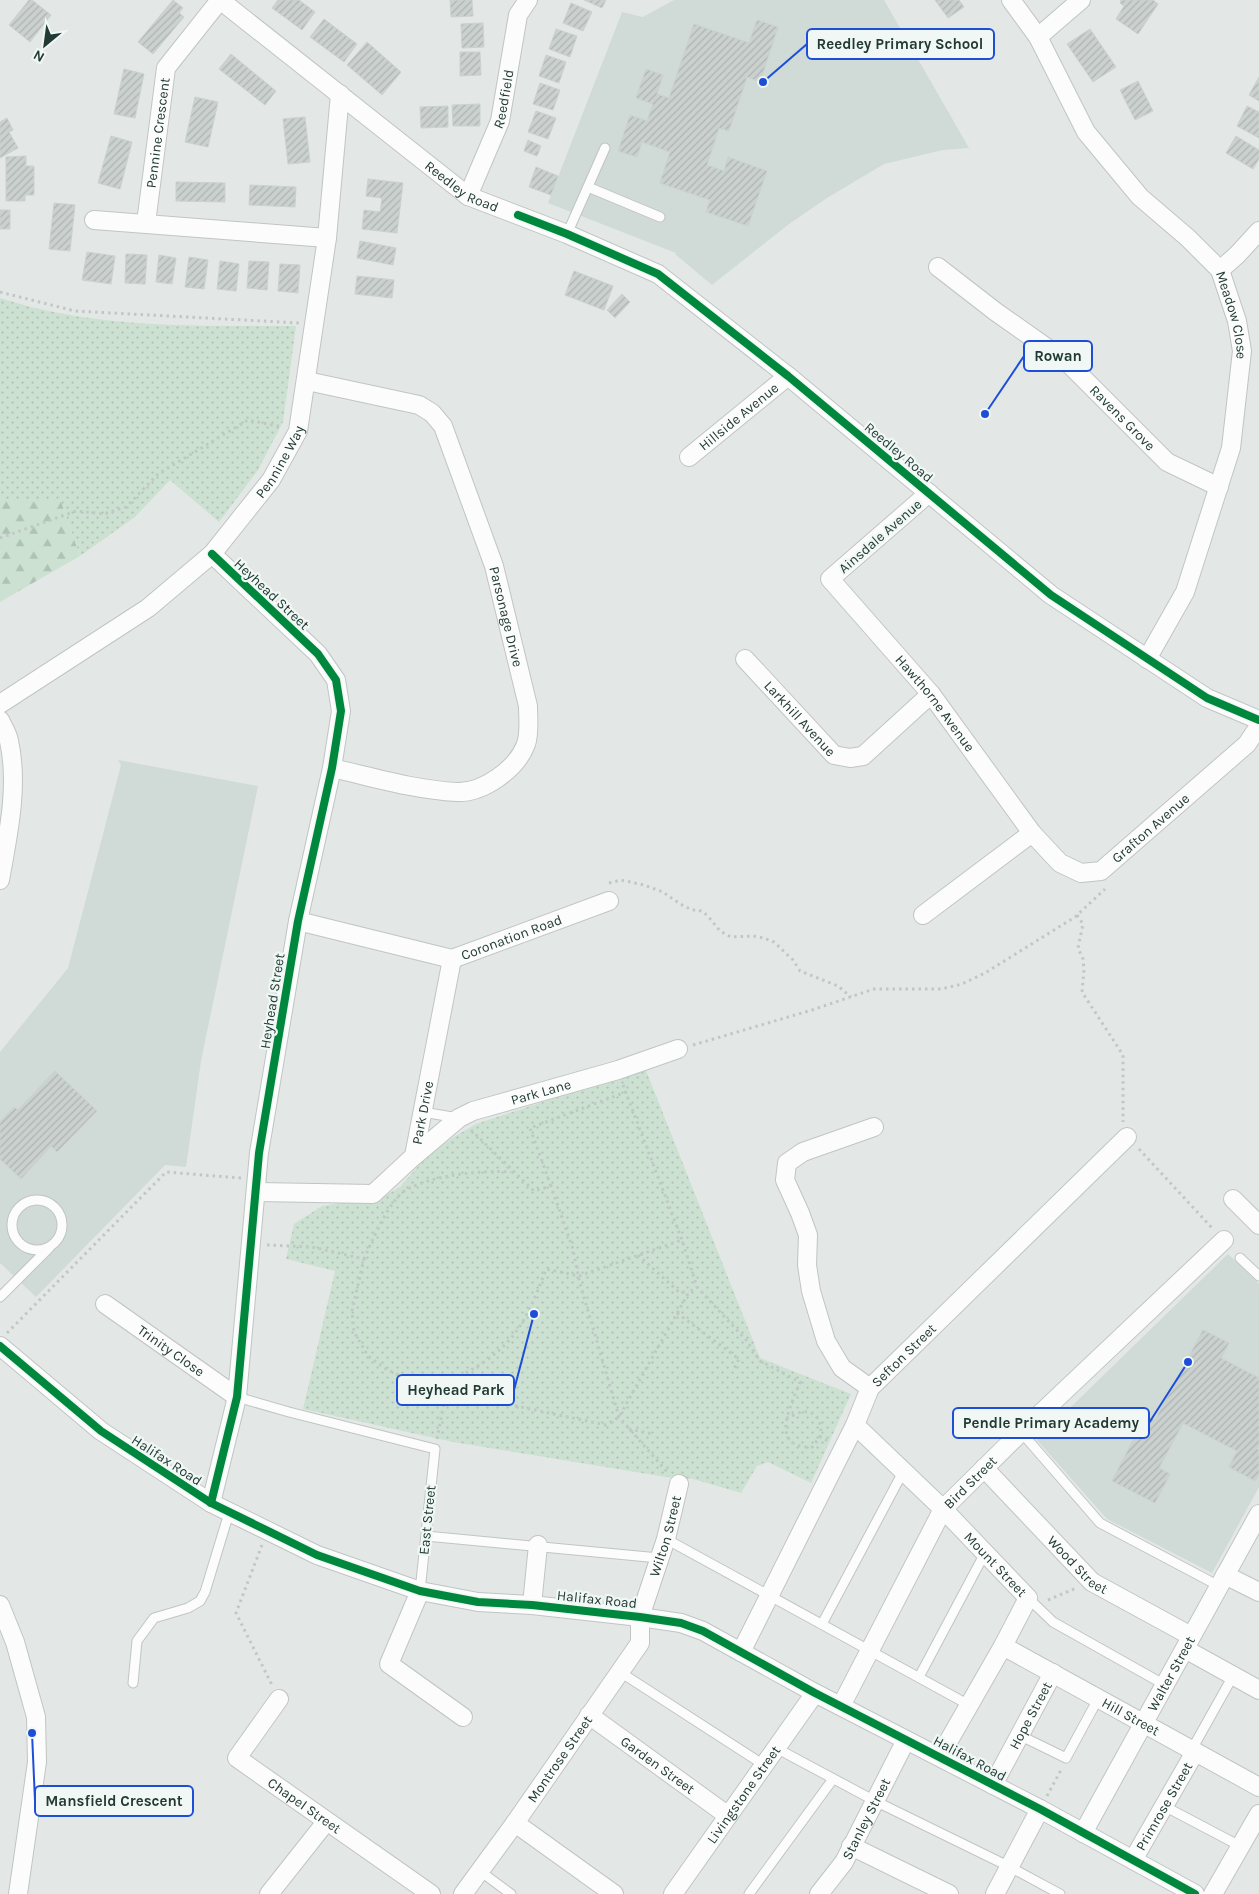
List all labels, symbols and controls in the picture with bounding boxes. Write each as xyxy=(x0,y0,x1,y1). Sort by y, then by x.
north arrow xyxy=(20,20,70,70)
callout: Reedley Primary School xyxy=(807,29,994,59)
text: Reedley Primary School xyxy=(817,35,983,53)
text: N xyxy=(30,46,47,66)
street label: Reedfield xyxy=(490,68,518,131)
street label: Pennine Crescent xyxy=(143,76,174,189)
street label: Reedley Road xyxy=(421,157,501,216)
street label: Meadow Close xyxy=(1212,269,1250,360)
callout: Rowan xyxy=(1024,341,1092,371)
text: Rowan xyxy=(1034,347,1082,365)
street label: Hillside Avenue xyxy=(696,379,782,454)
street label: Ravens Grove xyxy=(1086,382,1159,454)
street label: Reedley Road xyxy=(861,419,936,486)
street label: Pennine Way xyxy=(252,424,308,502)
street label: Ainsdale Avenue xyxy=(835,496,925,577)
street label: Heyhead Street xyxy=(231,555,313,633)
street label: Parsonage Drive xyxy=(485,565,526,669)
street label: Hawthorne Avenue xyxy=(892,651,978,755)
street label: Larkhill Avenue xyxy=(760,677,839,760)
street label: Grafton Avenue xyxy=(1108,790,1193,867)
street label: Coronation Road xyxy=(459,911,564,964)
street label: Heyhead Street xyxy=(257,952,288,1050)
street label: Park Lane xyxy=(509,1076,573,1109)
street label: Park Drive xyxy=(408,1080,437,1146)
street label: Sefton Street xyxy=(868,1320,940,1391)
street label: Trinity Close xyxy=(134,1322,208,1380)
callout: Heyhead Park xyxy=(397,1375,514,1405)
text: Heyhead Park xyxy=(407,1381,505,1399)
callout: Pendle Primary Academy xyxy=(953,1408,1149,1438)
text: Pendle Primary Academy xyxy=(963,1414,1140,1432)
street label: Halifax Road xyxy=(128,1431,205,1489)
street label: Bird Street xyxy=(940,1453,1001,1512)
street label: East Street xyxy=(415,1484,440,1556)
street label: Wilton Street xyxy=(646,1494,685,1579)
street label: Mount Street xyxy=(960,1528,1030,1601)
street label: Wood Street xyxy=(1044,1532,1110,1598)
street label: Halifax Road xyxy=(556,1587,638,1612)
street label: Walter Street xyxy=(1144,1633,1199,1714)
street label: Hope Street xyxy=(1006,1679,1056,1752)
street label: Hill Street xyxy=(1099,1694,1162,1740)
street label: Montrose Street xyxy=(524,1712,596,1806)
street label: Halifax Road xyxy=(930,1732,1009,1785)
street label: Garden Street xyxy=(617,1733,698,1798)
street label: Livingstone Street xyxy=(703,1742,784,1847)
street label: Primrose Street xyxy=(1132,1759,1196,1854)
street label: Chapel Street xyxy=(264,1774,344,1837)
street label: Stanley Street xyxy=(839,1775,894,1863)
callout: Mansfield Crescent xyxy=(35,1786,193,1816)
text: Mansfield Crescent xyxy=(45,1792,183,1810)

